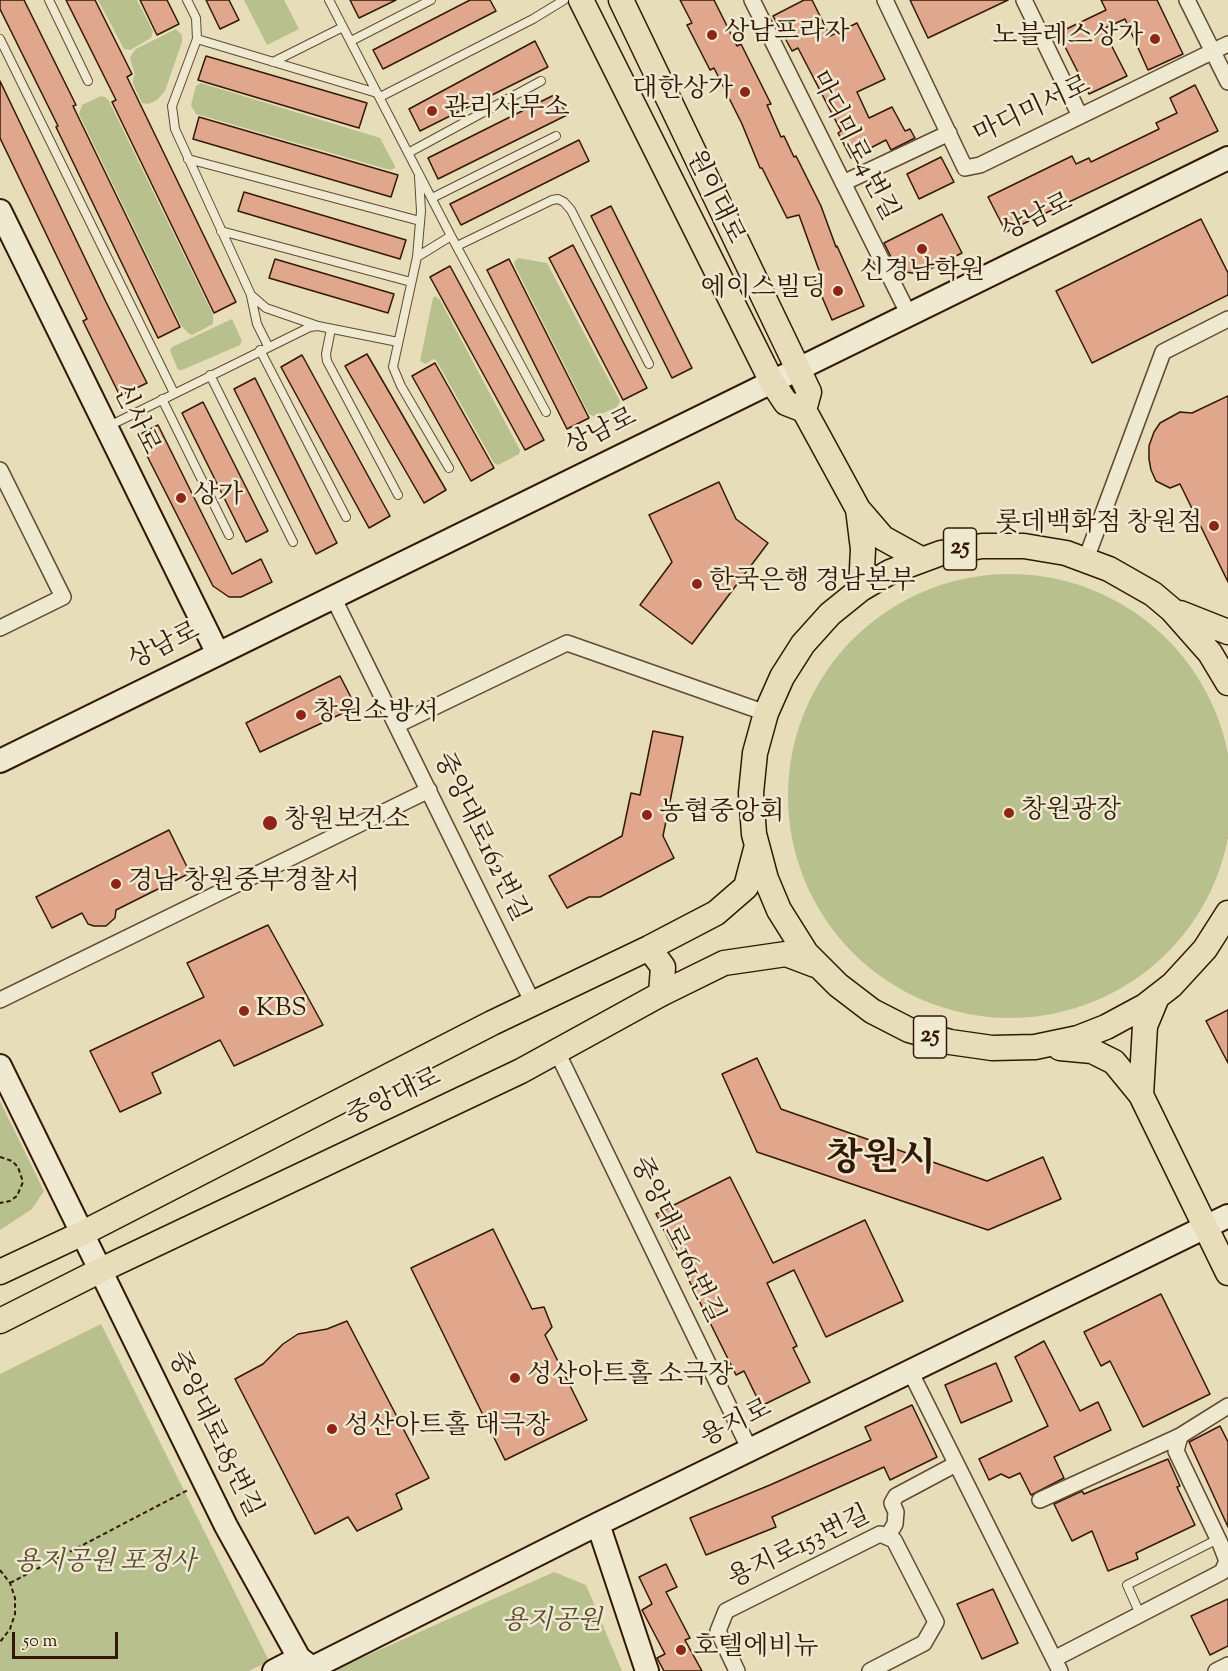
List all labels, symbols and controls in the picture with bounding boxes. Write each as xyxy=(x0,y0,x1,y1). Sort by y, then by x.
place label: 상남프라자 xyxy=(724,19,850,51)
place label: 노블레스상가 xyxy=(992,23,1143,55)
marker: 상남프라자 xyxy=(705,28,719,42)
marker: 노블레스상가 xyxy=(1148,32,1162,46)
street label: 마디미로4번길 xyxy=(801,67,903,227)
street label: 마디미서로 xyxy=(970,71,1096,153)
place label: 대한상가 xyxy=(633,76,733,108)
marker: 대한상가 xyxy=(738,85,752,99)
place label: 관리사무소 xyxy=(444,95,570,127)
marker: 관리사무소 xyxy=(425,104,439,118)
street label: 원이대로 xyxy=(677,146,749,250)
street label: 상남로 xyxy=(997,188,1079,250)
marker: 신경남학원 xyxy=(915,242,929,256)
place label: 신경남학원 xyxy=(859,258,985,290)
place label: 에이스빌딩 xyxy=(700,275,826,307)
marker: 에이스빌딩 xyxy=(831,284,845,298)
street label: 신사로 xyxy=(103,379,165,461)
street label: 상남로 xyxy=(561,403,643,465)
place label: 상가 xyxy=(193,482,243,514)
marker: 상가 xyxy=(174,491,188,505)
place label: 롯데백화점 창원점 xyxy=(996,510,1202,542)
marker: 롯데백화점 창원점 xyxy=(1207,519,1221,533)
road number: 25 xyxy=(944,528,976,570)
place label: 한국은행 경남본부 xyxy=(709,568,915,600)
marker: 한국은행 경남본부 xyxy=(690,577,704,591)
street label: 상남로 xyxy=(124,617,206,679)
place label: 창원소방서 xyxy=(313,699,439,731)
marker: 창원소방서 xyxy=(294,708,308,722)
street label: 중앙대로162번길 xyxy=(425,748,533,928)
place label: 창원광장 xyxy=(1021,797,1121,829)
place label: 농협중앙회 xyxy=(659,799,785,831)
marker: 창원광장 xyxy=(1002,806,1016,820)
place label: 창원보건소 xyxy=(284,807,410,839)
marker: 농협중앙회 xyxy=(640,808,654,822)
marker: 창원보건소 xyxy=(261,814,279,832)
place label: 경남 창원중부경찰서 xyxy=(128,868,360,900)
marker: 경남 창원중부경찰서 xyxy=(109,877,123,891)
place label: KBS xyxy=(256,995,307,1027)
marker: KBS xyxy=(237,1004,251,1018)
road number: 25 xyxy=(914,1016,946,1058)
street label: 중앙대로 xyxy=(343,1064,447,1134)
district label: 창원시 xyxy=(826,1140,936,1186)
street label: 중앙대로161번길 xyxy=(621,1153,729,1329)
street label: 중앙대로185번길 xyxy=(159,1347,267,1523)
place label: 성산아트홀 소극장 xyxy=(527,1362,733,1394)
marker: 성산아트홀 소극장 xyxy=(508,1371,522,1385)
street label: 용지로 xyxy=(696,1394,778,1456)
place label: 성산아트홀 대극장 xyxy=(344,1413,550,1445)
marker: 성산아트홀 대극장 xyxy=(325,1422,339,1436)
street label: 용지로153번길 xyxy=(724,1501,876,1597)
park label: 용지공원 포정사 xyxy=(14,1549,196,1581)
park label: 용지공원 xyxy=(502,1608,602,1640)
scale bar xyxy=(15,1620,122,1658)
text: 50 m xyxy=(23,1629,57,1655)
place label: 호텔에비뉴 xyxy=(693,1634,819,1666)
marker: 호텔에비뉴 xyxy=(674,1643,688,1657)

